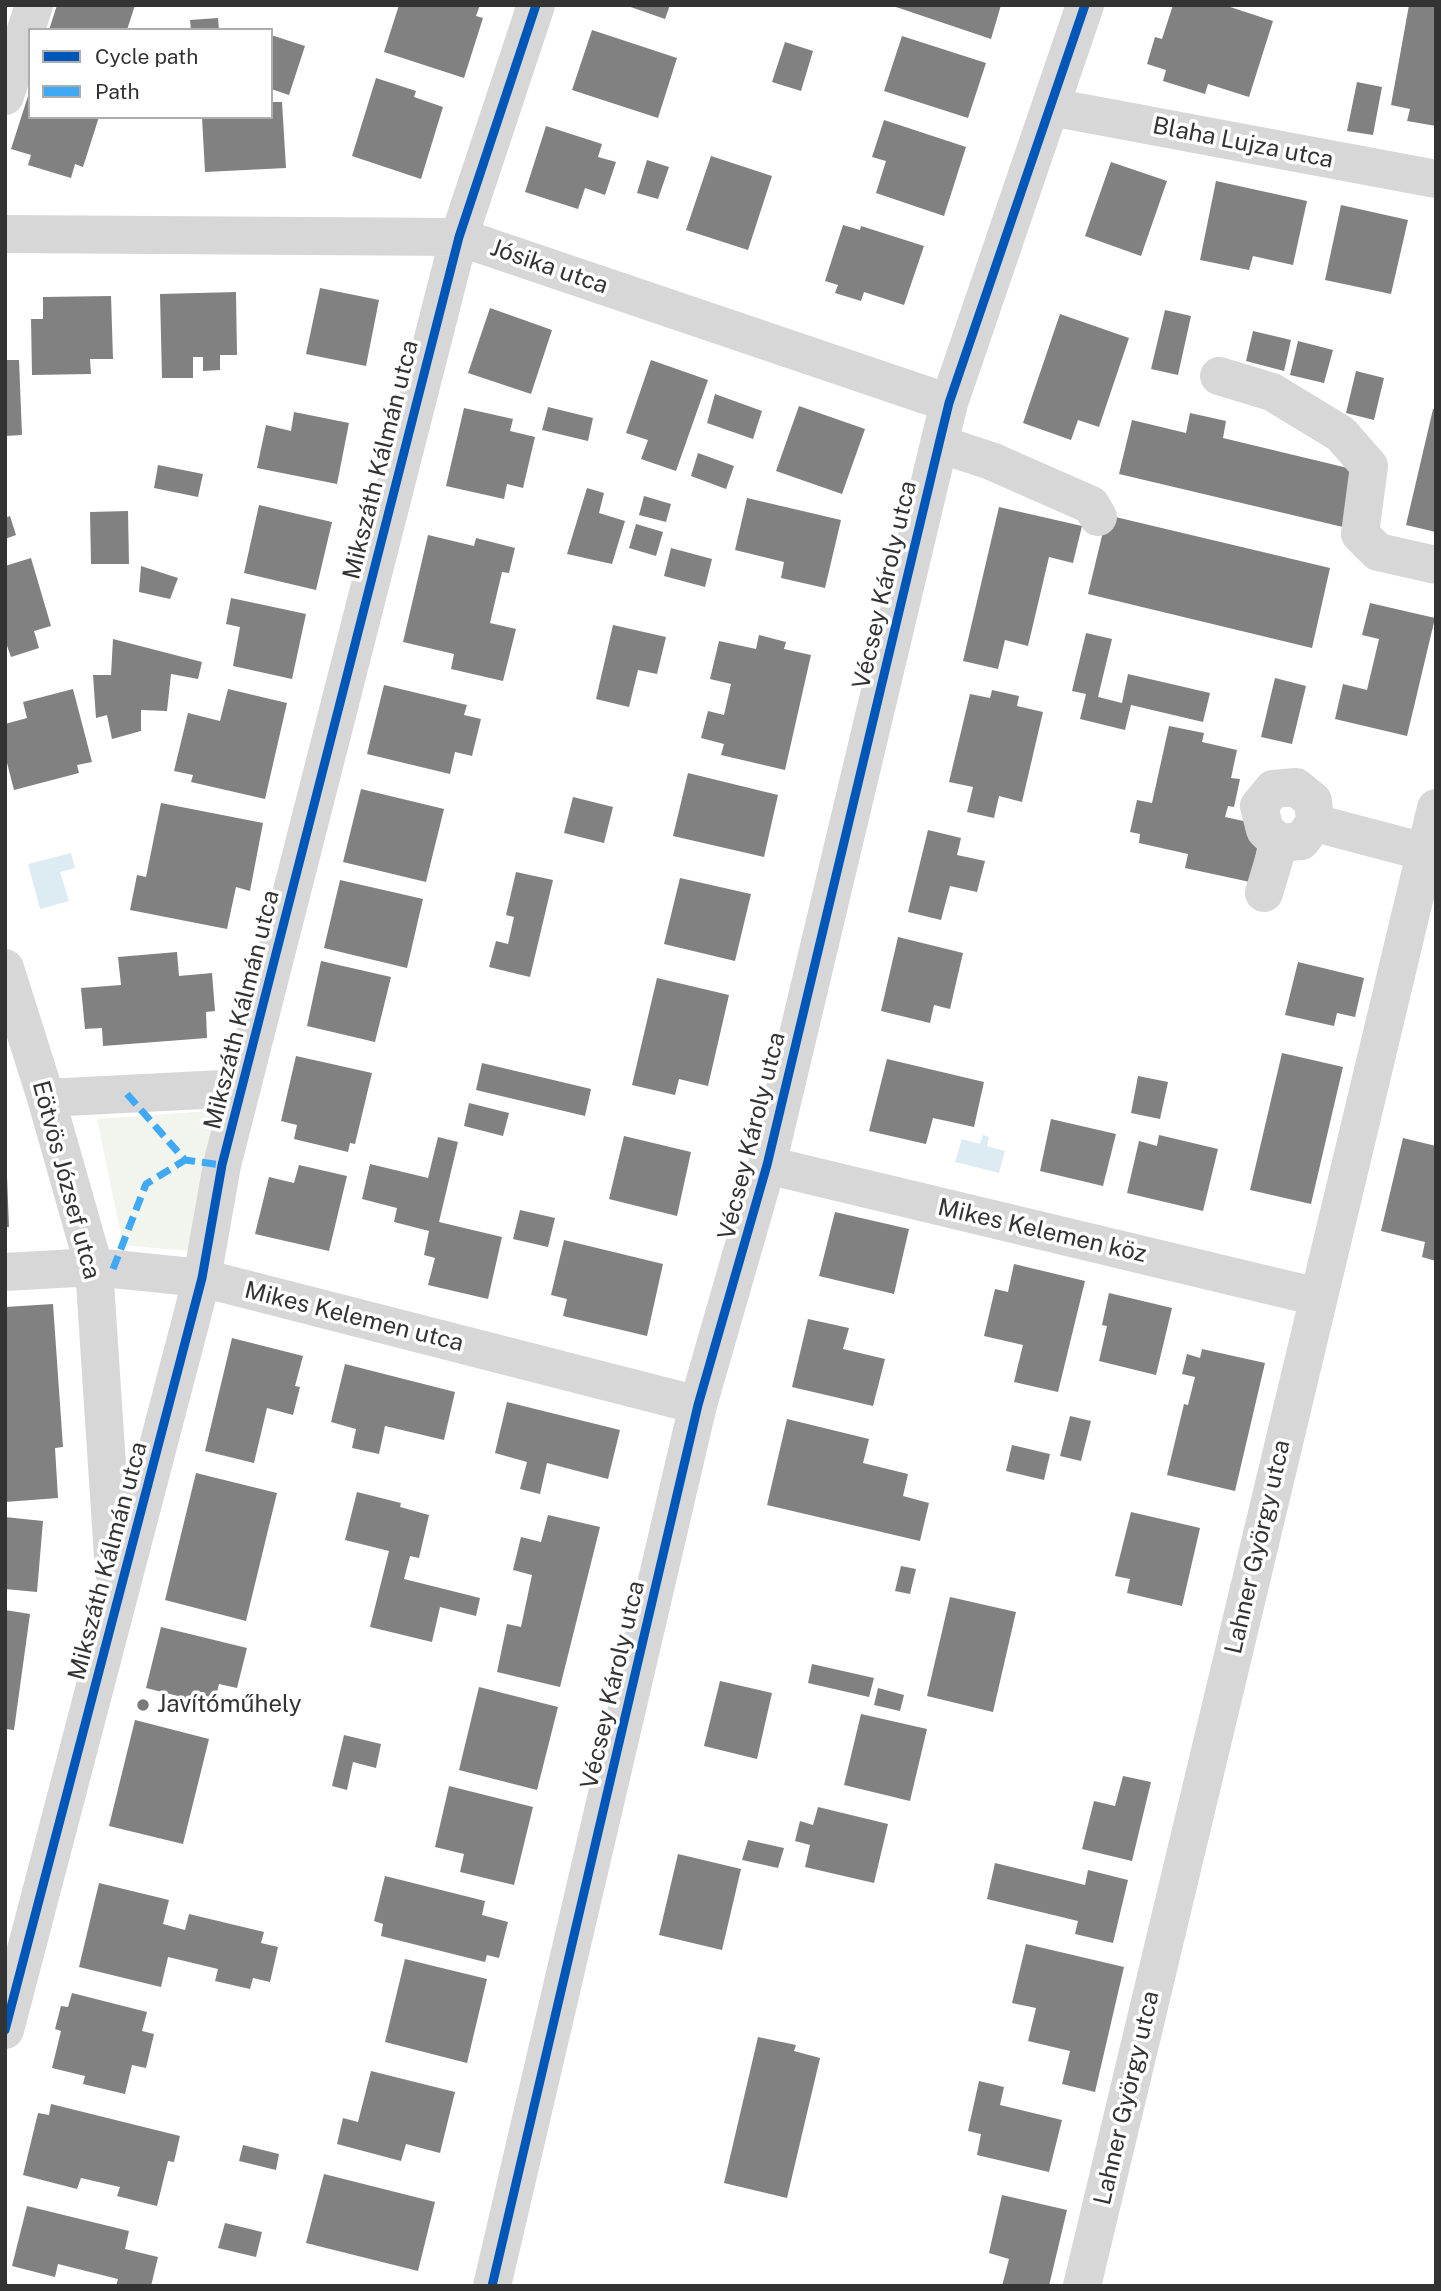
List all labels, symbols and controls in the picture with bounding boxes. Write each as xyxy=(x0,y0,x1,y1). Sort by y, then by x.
legend xyxy=(28,28,273,119)
text: Cycle path xyxy=(95,44,198,69)
text: Path xyxy=(95,79,140,104)
street label: Blaha Lujza utca xyxy=(1150,111,1336,175)
street label: Jósika utca xyxy=(486,233,612,301)
street label: Mikszáth Kálmán utca xyxy=(337,337,425,583)
street label: Vécsey Károly utca xyxy=(847,478,923,692)
street label: Mikszáth Kálmán utca xyxy=(198,887,286,1133)
street label: Vécsey Károly utca xyxy=(712,1029,792,1243)
street label: Eötvös József utca xyxy=(26,1078,106,1282)
street label: Mikes Kelemen köz xyxy=(935,1193,1149,1269)
street label: Mikes Kelemen utca xyxy=(242,1276,466,1358)
street label: Lahner György utca xyxy=(1219,1437,1297,1657)
street label: Mikszáth Kálmán utca xyxy=(62,1439,154,1683)
street label: Vécsey Károly utca xyxy=(575,1578,651,1792)
place label: Javítóműhely xyxy=(157,1691,302,1719)
marker: Javítóműhely xyxy=(135,1697,151,1713)
street label: Lahner György utca xyxy=(1088,1988,1166,2208)

